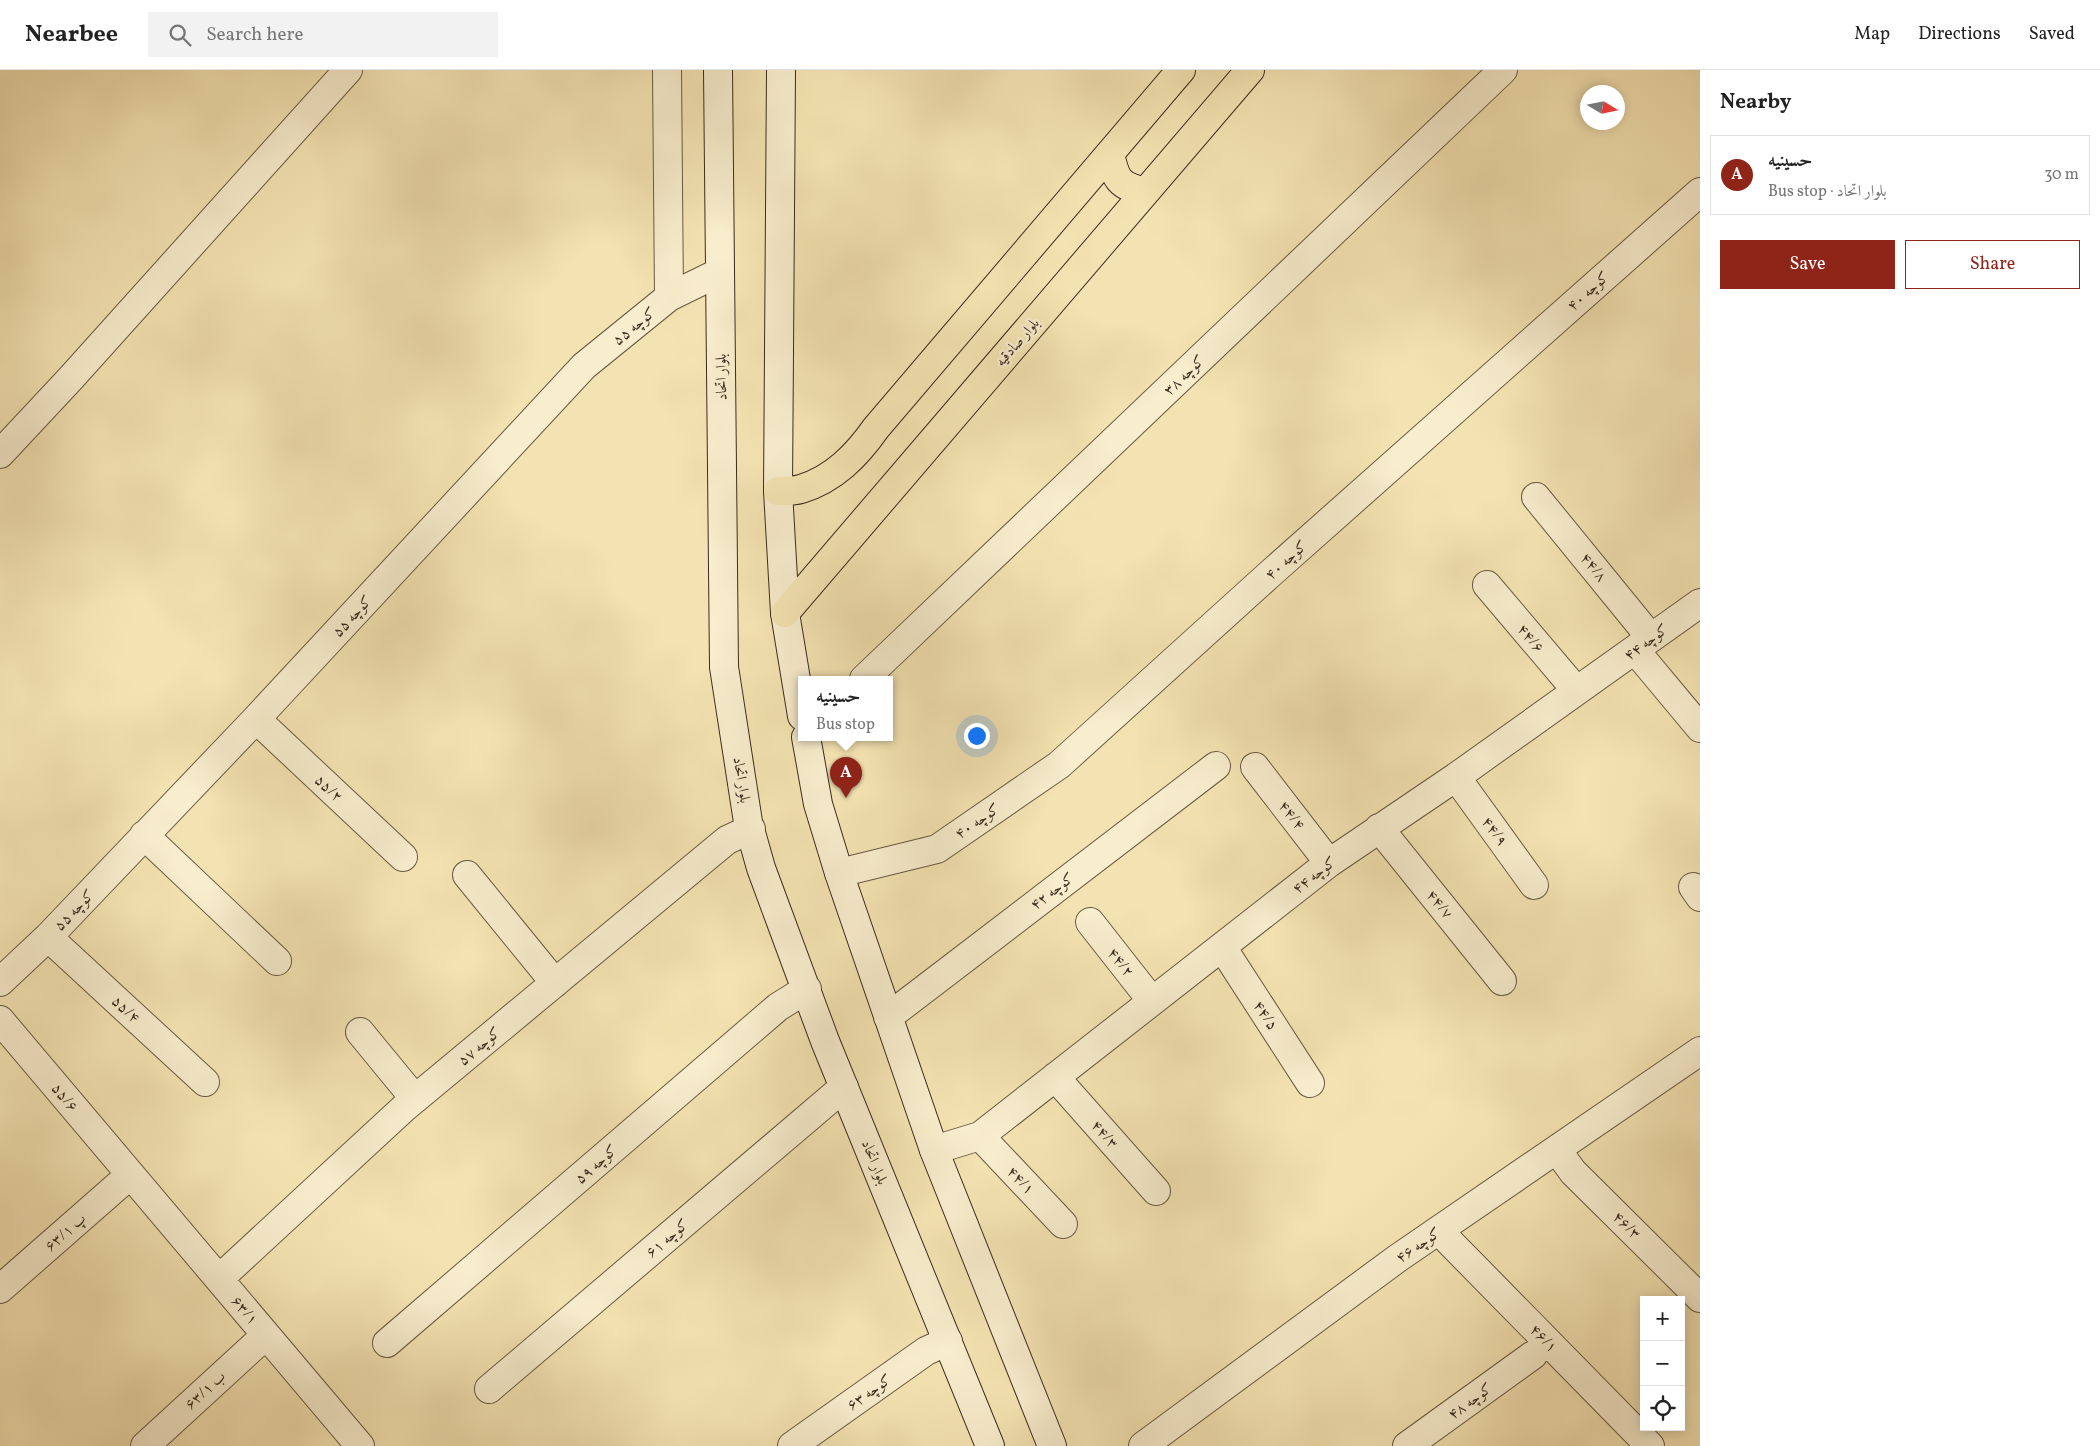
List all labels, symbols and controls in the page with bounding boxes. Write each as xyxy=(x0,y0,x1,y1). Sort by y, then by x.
search box xyxy=(148,12,498,57)
text: Nearbee xyxy=(25,18,118,52)
icon: search xyxy=(166,21,194,49)
text: Search here xyxy=(206,22,303,48)
text: Map xyxy=(1854,22,1890,47)
text: Directions xyxy=(1918,22,2001,47)
text: Saved xyxy=(2029,22,2075,47)
north arrow xyxy=(1580,85,1625,130)
text: Nearby xyxy=(1720,88,1791,117)
text: حسینیه xyxy=(1768,148,1812,174)
text: A xyxy=(1731,164,1743,186)
text: 30 m xyxy=(2044,164,2079,186)
text: Bus stop · بلوار اتحاد xyxy=(1768,181,1886,203)
button: Save xyxy=(1720,240,1895,289)
button: Share xyxy=(1905,240,2080,289)
street label: کوچه ۴۰ xyxy=(1563,267,1615,317)
street label: کوچه ۵۵ xyxy=(609,303,661,351)
street label: بلوار صادقیه xyxy=(991,314,1045,372)
street label: کوچه ۳۸ xyxy=(1160,351,1210,401)
street label: بلوار اتحاد xyxy=(712,353,733,401)
street label: کوچه ۴۰ xyxy=(1261,536,1313,586)
street label: ۴۴/۸ xyxy=(1575,549,1611,587)
street label: کوچه ۵۵ xyxy=(328,591,378,643)
street label: ۴۴/۶ xyxy=(1512,620,1548,658)
street label: کوچه ۴۴ xyxy=(1620,620,1673,667)
popup xyxy=(798,676,893,741)
text: حسینیه xyxy=(816,684,860,710)
text: Bus stop xyxy=(816,714,875,736)
your location xyxy=(964,723,990,749)
street label: بلوار اتحاد xyxy=(726,755,755,805)
pin: A xyxy=(830,757,862,798)
street label: ۵۵/۲ xyxy=(309,771,347,808)
street label: ۴۴/۴ xyxy=(1273,797,1309,835)
street label: کوچه ۴۰ xyxy=(951,799,1005,845)
street label: ۴۴/۹ xyxy=(1476,813,1512,851)
street label: کوچه ۴۴ xyxy=(1288,853,1341,900)
street label: کوچه ۴۲ xyxy=(1026,869,1079,916)
street label: کوچه ۵۵ xyxy=(50,886,100,936)
street label: ۴۴/۷ xyxy=(1421,886,1457,924)
street label: ۴۴/۲ xyxy=(1102,944,1138,982)
street label: ۵۵/۴ xyxy=(106,992,144,1029)
street label: ۴۴/۵ xyxy=(1247,997,1282,1035)
street label: کوچه ۵۷ xyxy=(454,1023,506,1071)
street label: ۵۵/۶ xyxy=(46,1079,82,1117)
street label: ۴۴/۳ xyxy=(1086,1116,1122,1154)
street label: بلوار اتحاد xyxy=(855,1137,892,1188)
street label: کوچه ۵۹ xyxy=(571,1141,623,1190)
street label: ۴۴/۱ xyxy=(1001,1162,1038,1200)
street label: ۴۶/۳ xyxy=(1607,1207,1645,1245)
street label: ۶۳/۱ پ xyxy=(41,1209,91,1257)
street label: کوچه ۶۱ xyxy=(642,1215,694,1263)
street label: کوچه ۴۶ xyxy=(1392,1223,1446,1269)
street label: ۶۳/۱ xyxy=(226,1292,262,1330)
map controls xyxy=(1640,1296,1685,1431)
button: + xyxy=(1640,1296,1685,1341)
street label: ۴۶/۱ xyxy=(1524,1320,1562,1358)
button: − xyxy=(1640,1341,1685,1386)
street label: ۶۳/۱ ب xyxy=(181,1367,231,1415)
street label: کوچه ۶۳ xyxy=(843,1370,897,1416)
street label: کوچه ۴۸ xyxy=(1444,1379,1497,1426)
button: locate xyxy=(1640,1386,1685,1431)

